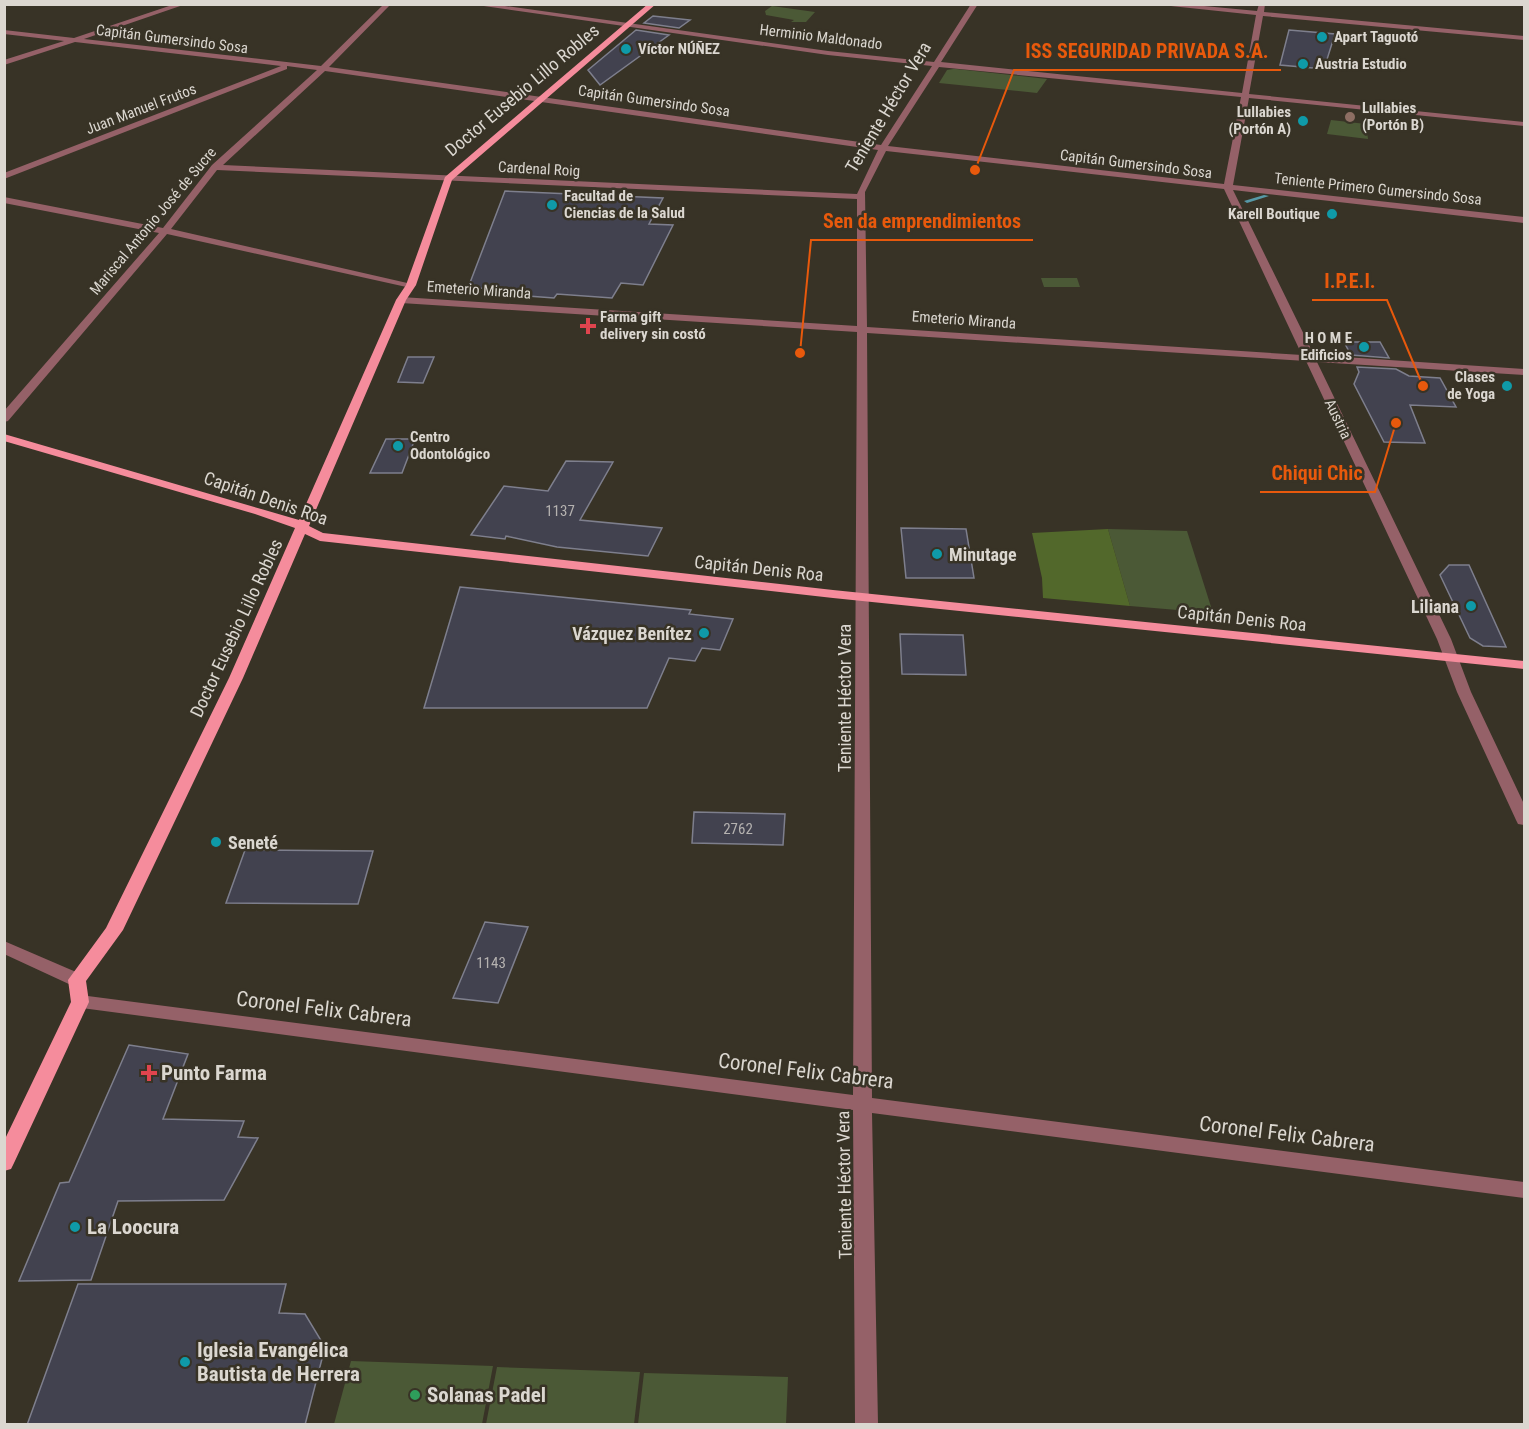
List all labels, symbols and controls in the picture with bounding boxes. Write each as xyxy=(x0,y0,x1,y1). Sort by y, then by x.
street label: Doctor Eusebio Lillo Robles xyxy=(441,20,603,160)
street label: Capitán Gumersindo Sosa xyxy=(95,21,249,57)
street label: Herminio Maldonado xyxy=(759,21,883,53)
place label: Apart Taguotó xyxy=(1334,28,1418,46)
marker: Apart Taguotó xyxy=(1315,30,1329,44)
callout: ISS SEGURIDAD PRIVADA S.A. xyxy=(1014,32,1281,70)
street label: Teniente Héctor Vera xyxy=(841,38,935,176)
text: ISS SEGURIDAD PRIVADA S.A. xyxy=(1025,39,1269,63)
place label: Víctor NÚÑEZ xyxy=(638,40,720,58)
marker: Víctor NÚÑEZ xyxy=(619,42,633,56)
place label: Austria Estudio xyxy=(1315,55,1407,73)
marker: Austria Estudio xyxy=(1296,57,1310,71)
street label: Juan Manuel Frutos xyxy=(83,80,199,138)
street label: Capitán Gumersindo Sosa xyxy=(577,81,731,121)
place label: Lullabies (Portón B) xyxy=(1362,99,1424,134)
place label: Lullabies (Portón A) xyxy=(1228,103,1291,138)
marker: Lullabies (Portón B) xyxy=(1343,110,1357,124)
marker: Lullabies (Portón A) xyxy=(1296,114,1310,128)
street label: Mariscal Antonio José de Sucre xyxy=(86,144,220,298)
street label: Capitán Gumersindo Sosa xyxy=(1059,146,1213,182)
street label: Cardenal Roig xyxy=(497,158,581,180)
street label: Teniente Primero Gumersindo Sosa xyxy=(1273,169,1483,209)
place label: Facultad de Ciencias de la Salud xyxy=(564,187,685,222)
marker: Facultad de Ciencias de la Salud xyxy=(545,198,559,212)
callout: Sen da emprendimientos xyxy=(811,202,1033,240)
place label: Karell Boutique xyxy=(1228,205,1320,223)
marker: Karell Boutique xyxy=(1325,207,1339,221)
text: Sen da emprendimientos xyxy=(823,209,1021,233)
callout: I.P.E.I. xyxy=(1312,262,1387,300)
text: I.P.E.I. xyxy=(1324,269,1376,293)
street label: Emeterio Miranda xyxy=(426,277,532,303)
street label: Emeterio Miranda xyxy=(911,307,1017,333)
place label: Farma gift delivery sin costó xyxy=(600,308,706,343)
marker: Farma gift delivery sin costó xyxy=(581,319,595,333)
place label: H O M E Edificios xyxy=(1300,329,1352,364)
marker: H O M E Edificios xyxy=(1357,340,1371,354)
place label: Clases de Yoga xyxy=(1447,368,1495,403)
marker: Clases de Yoga xyxy=(1500,379,1514,393)
street label: Austria xyxy=(1321,396,1355,442)
place label: Centro Odontológico xyxy=(410,428,490,463)
marker: Centro Odontológico xyxy=(391,439,405,453)
callout: Chiqui Chic xyxy=(1260,454,1375,492)
text: Chiqui Chic xyxy=(1271,461,1363,485)
street label: Capitán Denis Roa xyxy=(201,467,331,529)
house number: 1137 xyxy=(545,502,575,520)
street label: Doctor Eusebio Lillo Robles xyxy=(185,536,287,720)
place label: Minutage xyxy=(949,544,1017,565)
marker: Minutage xyxy=(930,547,944,561)
street label: Capitán Denis Roa xyxy=(693,551,825,585)
place label: Liliana xyxy=(1411,596,1459,617)
marker: Liliana xyxy=(1464,599,1478,613)
street label: Capitán Denis Roa xyxy=(1176,601,1308,635)
place label: Vázquez Benítez xyxy=(572,623,692,644)
street label: Teniente Héctor Vera xyxy=(834,624,855,772)
marker: Vázquez Benítez xyxy=(697,626,711,640)
house number: 2762 xyxy=(723,820,753,838)
place label: Seneté xyxy=(228,832,278,853)
marker: Seneté xyxy=(209,835,223,849)
house number: 1143 xyxy=(476,954,506,972)
street label: Coronel Felix Cabrera xyxy=(235,986,413,1032)
street label: Coronel Felix Cabrera xyxy=(717,1048,895,1094)
place label: Punto Farma xyxy=(161,1061,267,1085)
marker: Punto Farma xyxy=(142,1066,156,1080)
street label: Teniente Héctor Vera xyxy=(832,1111,856,1259)
street label: Coronel Felix Cabrera xyxy=(1198,1111,1376,1157)
place label: La Loocura xyxy=(87,1215,179,1239)
marker: La Loocura xyxy=(68,1220,82,1234)
place label: Iglesia Evangélica Bautista de Herrera xyxy=(197,1338,360,1386)
marker: Iglesia Evangélica Bautista de Herrera xyxy=(178,1355,192,1369)
place label: Solanas Padel xyxy=(427,1383,546,1407)
marker: Solanas Padel xyxy=(408,1388,422,1402)

